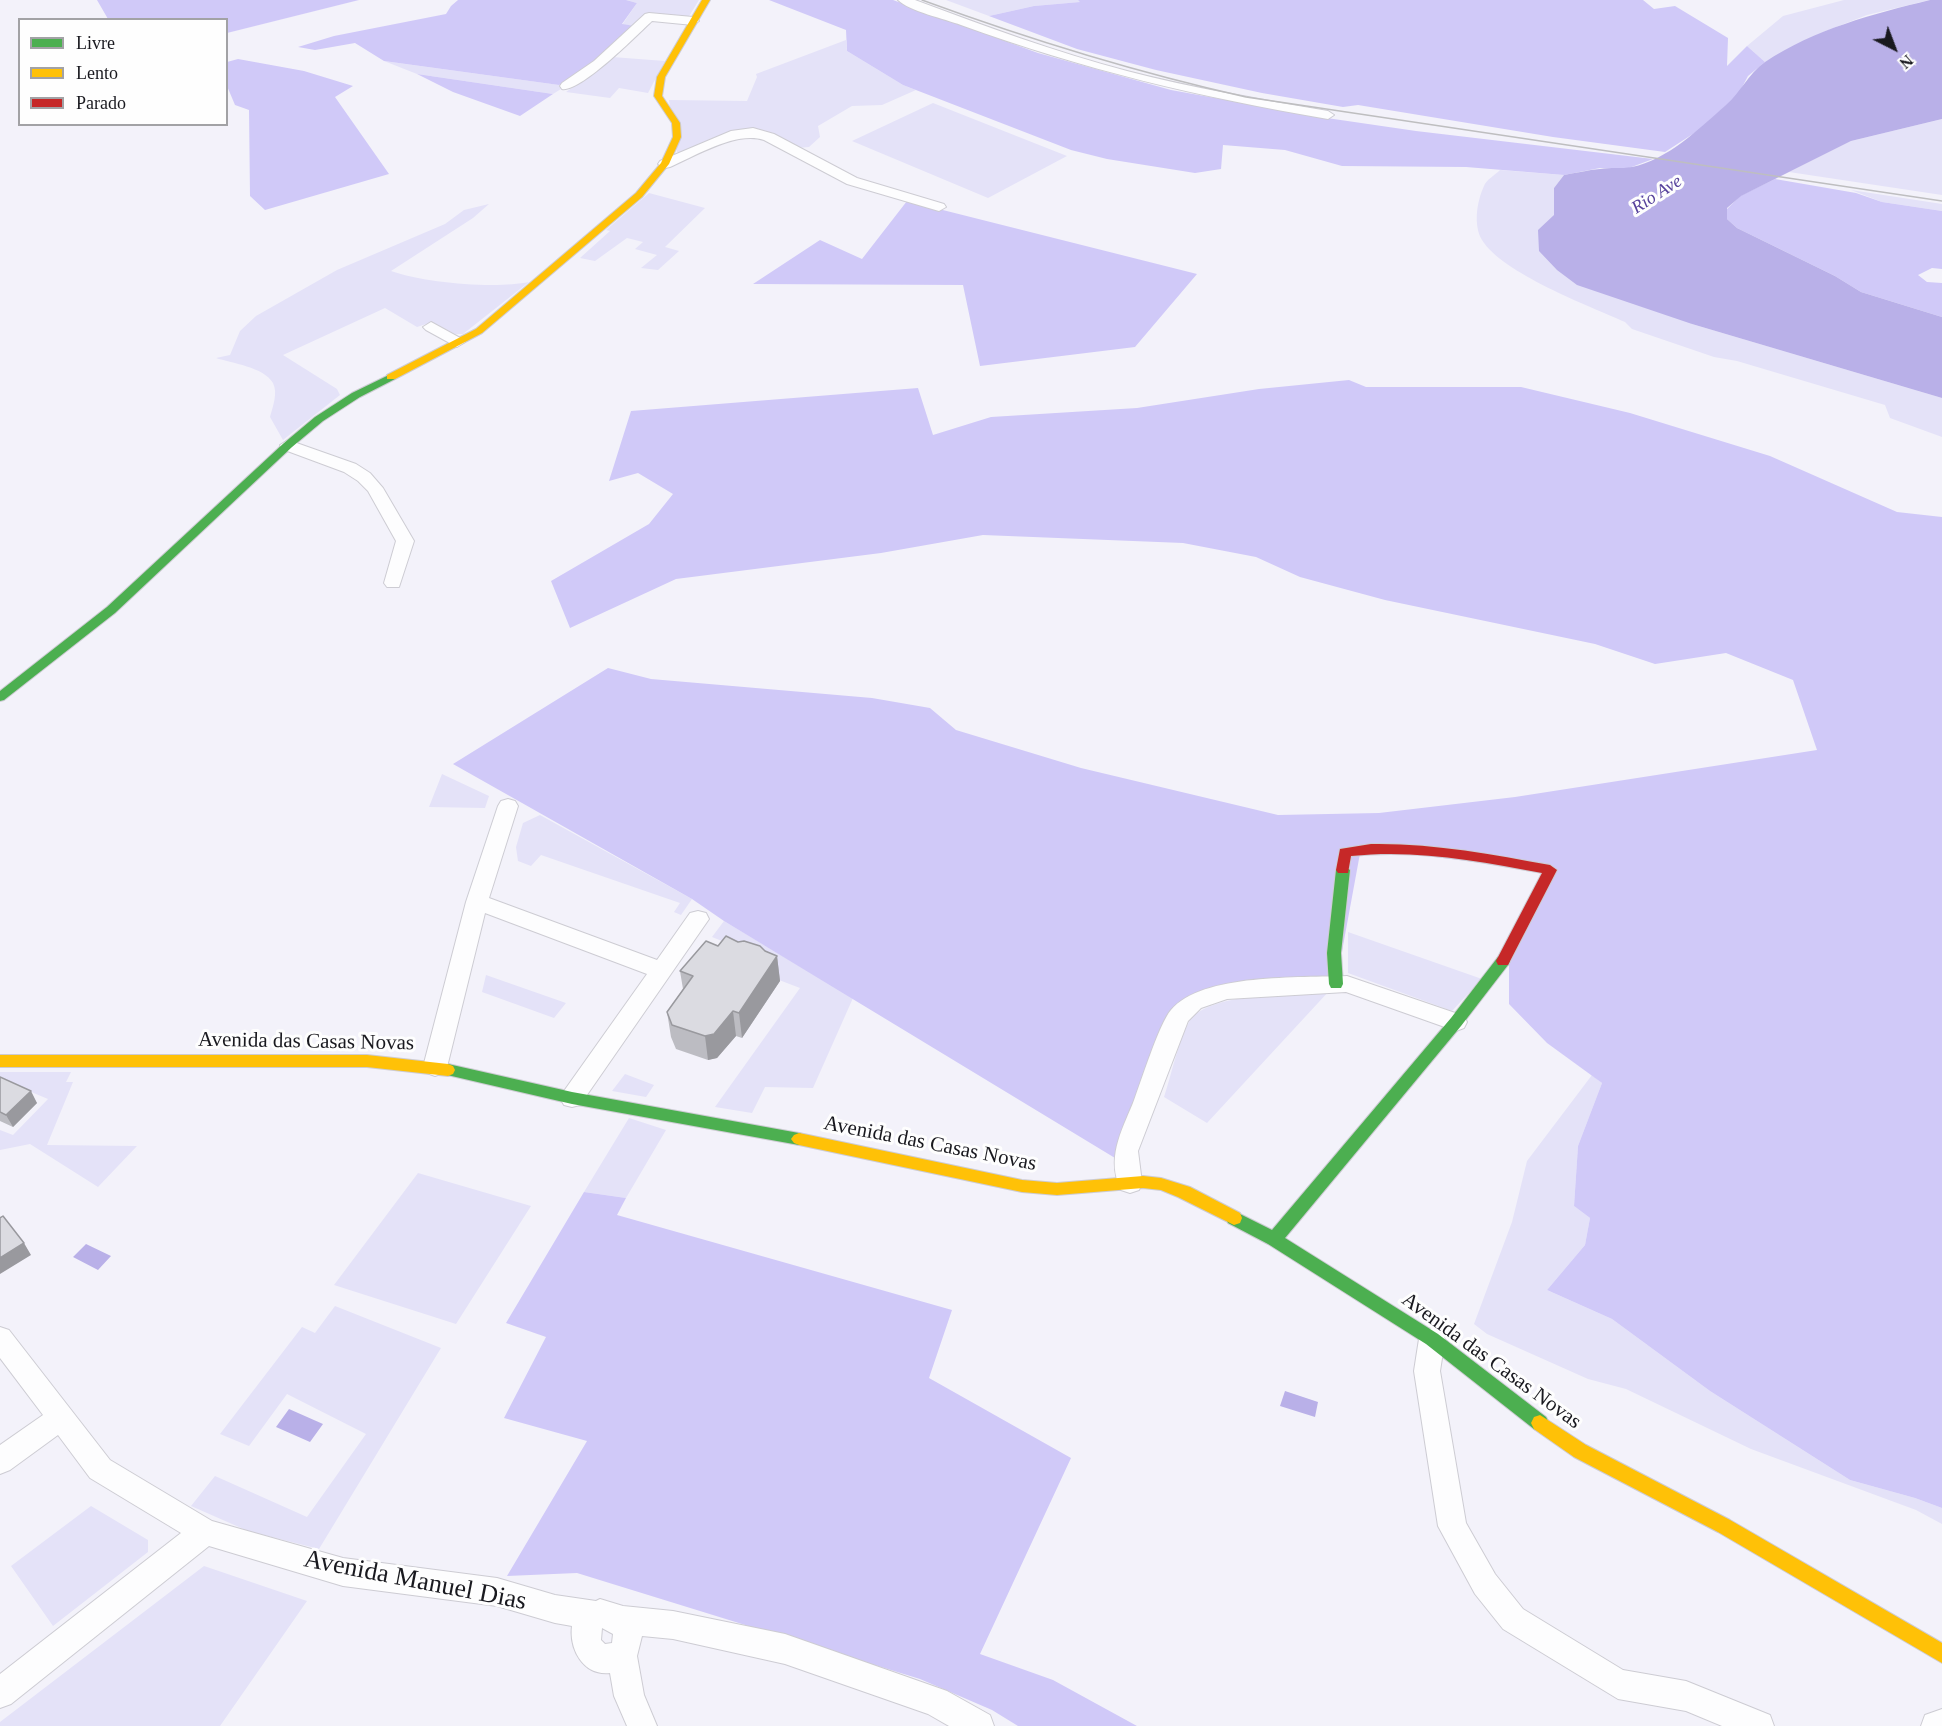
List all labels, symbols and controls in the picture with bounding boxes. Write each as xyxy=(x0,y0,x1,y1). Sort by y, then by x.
legend xyxy=(18,18,228,126)
north arrow xyxy=(1864,18,1924,78)
text: Livre xyxy=(76,33,115,53)
text: N xyxy=(1896,52,1916,72)
text: Lento xyxy=(76,63,118,83)
text: Parado xyxy=(76,93,126,113)
water label: Rio Ave xyxy=(1628,171,1686,219)
street label: Avenida das Casas Novas xyxy=(198,1028,414,1056)
street label: Avenida das Casas Novas xyxy=(822,1111,1038,1177)
street label: Avenida das Casas Novas xyxy=(1396,1287,1586,1435)
street label: Avenida Manuel Dias xyxy=(301,1544,529,1618)

